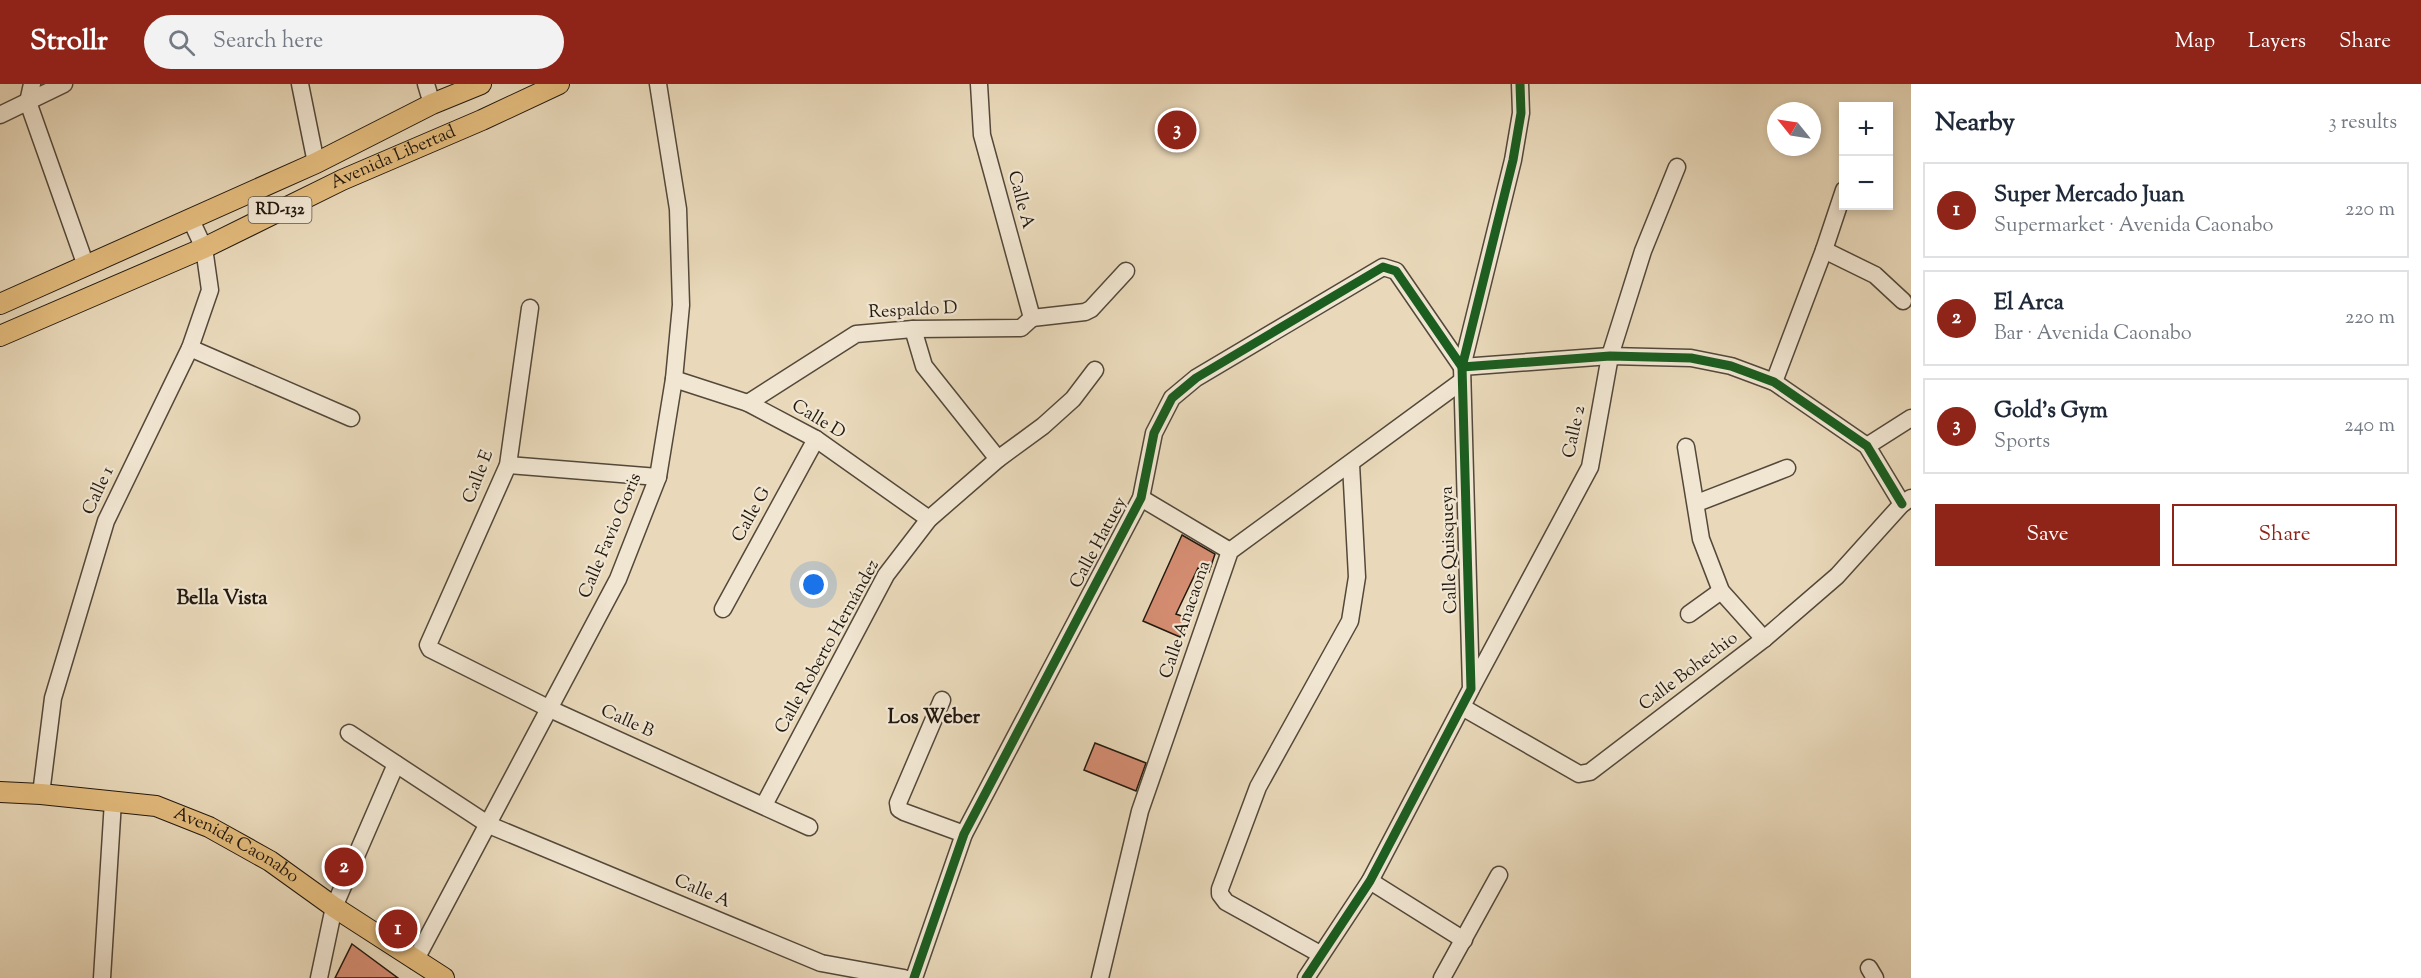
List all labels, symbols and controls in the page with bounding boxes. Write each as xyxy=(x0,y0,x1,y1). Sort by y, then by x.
search box xyxy=(144,15,564,69)
text: Strollr xyxy=(30,22,108,62)
icon: search xyxy=(165,26,198,59)
text: Search here xyxy=(213,26,323,58)
text: Map xyxy=(2175,27,2215,57)
text: Layers xyxy=(2248,27,2306,57)
text: Share xyxy=(2339,27,2391,57)
north arrow xyxy=(1767,102,1821,156)
map controls xyxy=(1839,102,1893,210)
button: + xyxy=(1839,102,1893,156)
text: Nearby xyxy=(1935,105,2015,142)
pin: 3 xyxy=(1158,108,1196,152)
text: 3 results xyxy=(2328,109,2397,138)
street label: Avenida Libertad xyxy=(326,120,460,197)
button: − xyxy=(1839,156,1893,210)
street label: Calle A xyxy=(1000,168,1040,232)
text: Super Mercado Juan xyxy=(1994,180,2184,212)
text: 1 xyxy=(1953,196,1960,225)
text: 220 m xyxy=(2345,196,2395,225)
road number: RD-132 xyxy=(248,197,312,223)
text: Supermarket · Avenida Caonabo xyxy=(1994,212,2273,241)
text: El Arca xyxy=(1994,288,2064,320)
street label: Respaldo D xyxy=(868,296,958,326)
text: 2 xyxy=(1952,304,1961,333)
text: 220 m xyxy=(2345,304,2395,333)
text: Bar · Avenida Caonabo xyxy=(1994,320,2192,349)
street label: Calle D xyxy=(786,394,850,446)
text: Gold's Gym xyxy=(1994,396,2108,428)
street label: Calle 2 xyxy=(1557,403,1593,461)
text: 3 xyxy=(1952,412,1961,441)
text: 240 m xyxy=(2344,412,2395,441)
text: Sports xyxy=(1994,428,2050,457)
street label: Calle E xyxy=(457,446,501,508)
street label: Calle 1 xyxy=(76,463,122,519)
street label: Calle Favio Goris xyxy=(573,469,649,603)
street label: Calle G xyxy=(726,483,778,547)
street label: Calle Quisqueya xyxy=(1435,486,1465,614)
street label: Calle Hatuey xyxy=(1064,492,1134,594)
button: Save xyxy=(1935,504,2160,566)
button: Share xyxy=(2172,504,2397,566)
street label: Calle Roberto Hernández xyxy=(769,555,887,739)
street label: Calle Anacaona xyxy=(1154,558,1218,682)
your location xyxy=(799,570,828,599)
district label: Bella Vista xyxy=(176,585,268,614)
street label: Calle Bohechio xyxy=(1634,626,1744,718)
street label: Calle B xyxy=(596,699,658,745)
district label: Los Weber xyxy=(888,704,981,733)
street label: Avenida Caonabo xyxy=(169,801,304,890)
pin: 2 xyxy=(324,844,364,890)
street label: Calle A xyxy=(670,868,735,916)
pin: 1 xyxy=(378,906,418,952)

